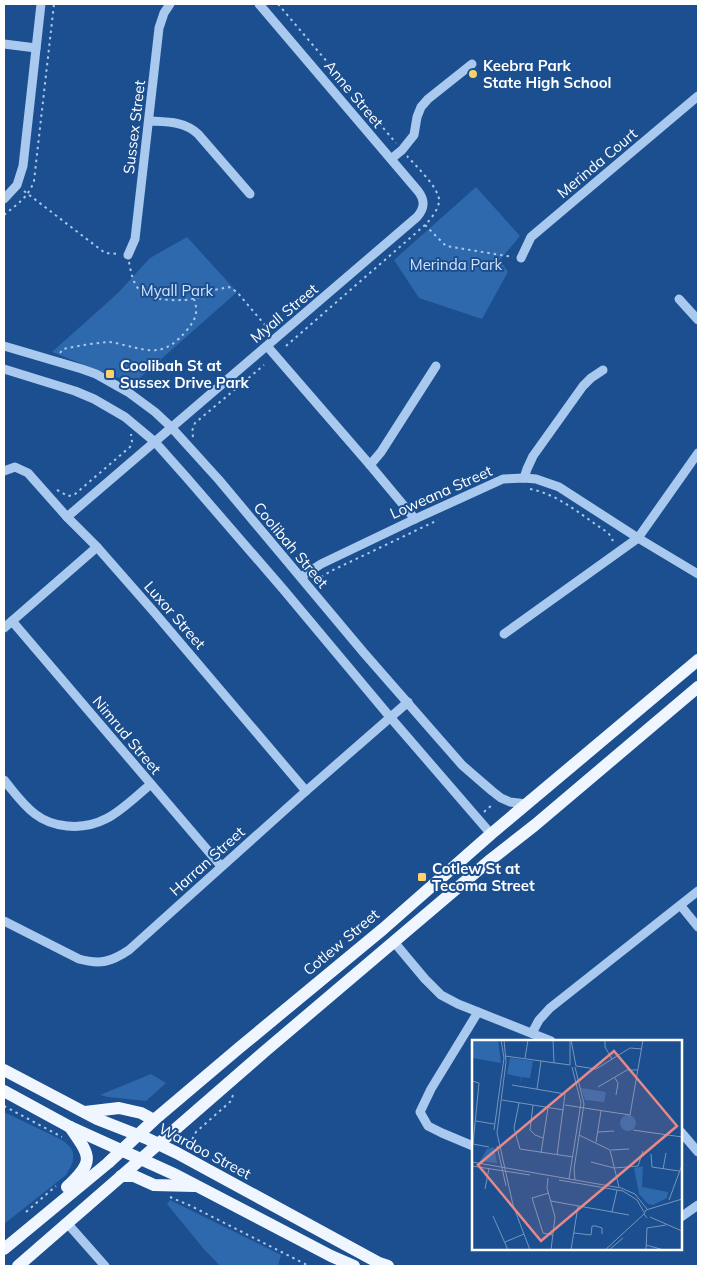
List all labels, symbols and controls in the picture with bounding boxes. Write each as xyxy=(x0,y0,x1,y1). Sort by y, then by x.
street label: Anne Street xyxy=(320,56,388,132)
place label: Keebra Park State High School xyxy=(483,56,612,92)
marker: Keebra Park State High School xyxy=(467,68,479,80)
street label: Sussex Street xyxy=(119,79,149,175)
street label: Merinda Court xyxy=(553,124,641,202)
park label: Merinda Park xyxy=(410,255,502,274)
street label: Myall Street xyxy=(246,279,322,347)
park label: Myall Park xyxy=(141,281,213,300)
place label: Coolibah St at Sussex Drive Park xyxy=(120,356,250,392)
marker: Coolibah St at Sussex Drive Park xyxy=(104,368,116,380)
street label: Loweana Street xyxy=(387,461,495,523)
street label: Coolibah Street xyxy=(250,498,332,592)
street label: Luxor Street xyxy=(140,577,210,653)
street label: Nimrud Street xyxy=(89,692,165,778)
street label: Harran Street xyxy=(166,822,248,900)
place label: Cotlew St at Tecoma Street xyxy=(432,859,535,895)
marker: Cotlew St at Tecoma Street xyxy=(416,871,428,883)
street label: Cotlew Street xyxy=(299,905,383,979)
inset map xyxy=(472,1040,682,1250)
street label: Wardoo Street xyxy=(156,1119,254,1183)

